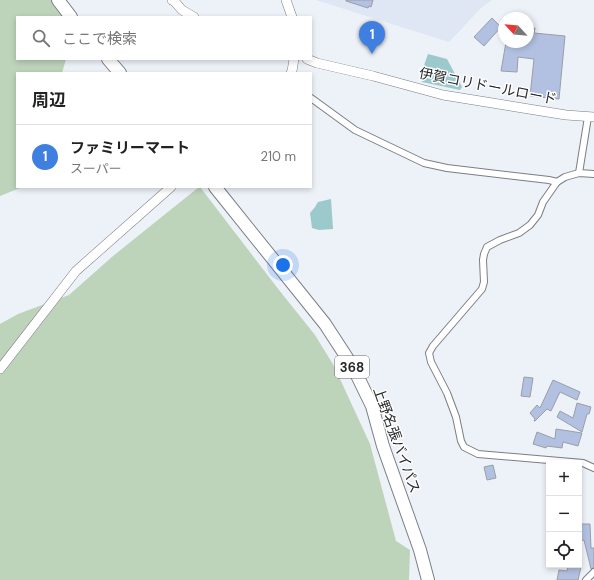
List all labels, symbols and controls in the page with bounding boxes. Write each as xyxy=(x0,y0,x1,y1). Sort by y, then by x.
north arrow xyxy=(498,12,534,48)
search box xyxy=(16,16,312,60)
pin: 1 xyxy=(359,21,385,54)
icon: search xyxy=(30,27,52,49)
text: ここで検索 xyxy=(62,29,137,49)
street label: 伊賀コリドールロード xyxy=(418,64,558,108)
text: 周辺 xyxy=(32,89,66,111)
text: ファミリーマート xyxy=(70,138,190,158)
text: 1 xyxy=(43,148,47,165)
text: 210 m xyxy=(261,148,296,165)
text: スーパー xyxy=(70,160,122,177)
your location xyxy=(273,255,293,275)
road number: 368 xyxy=(335,356,369,378)
street label: 上野名張バイパス xyxy=(369,384,425,496)
map controls xyxy=(546,460,582,568)
button: + xyxy=(546,460,582,496)
button: − xyxy=(546,496,582,532)
button: locate xyxy=(546,532,582,568)

